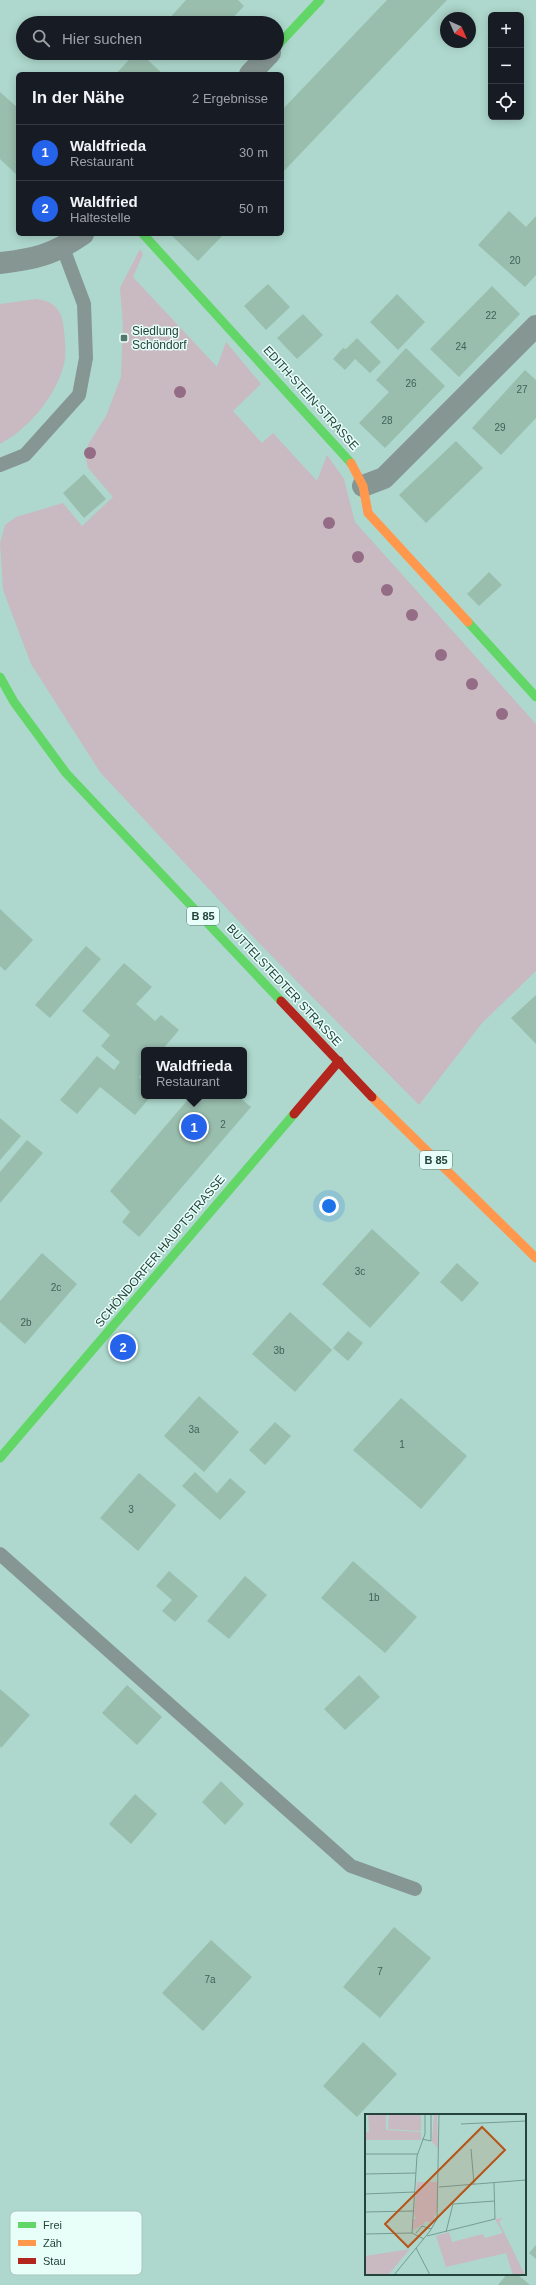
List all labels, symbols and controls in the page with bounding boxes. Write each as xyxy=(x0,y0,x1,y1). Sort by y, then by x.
north arrow xyxy=(440,12,476,48)
map controls xyxy=(488,12,524,120)
button: + xyxy=(488,12,524,48)
search box xyxy=(16,16,284,60)
icon: search xyxy=(30,27,52,49)
text: Hier suchen xyxy=(62,30,142,47)
button: − xyxy=(488,48,524,84)
button: locate xyxy=(488,84,524,120)
text: In der Nähe xyxy=(32,88,125,107)
text: 2 Ergebnisse xyxy=(192,91,268,106)
text: Waldfrieda xyxy=(70,137,146,154)
text: 1 xyxy=(41,145,49,160)
text: 30 m xyxy=(239,145,268,160)
text: Restaurant xyxy=(70,154,134,169)
text: Waldfried xyxy=(70,193,138,210)
text: 2 xyxy=(41,201,49,216)
text: 50 m xyxy=(239,201,268,216)
text: Haltestelle xyxy=(70,210,131,225)
house number: 20 xyxy=(509,255,521,266)
house number: 22 xyxy=(485,310,497,321)
place label: Siedlung Schöndorf xyxy=(132,324,187,352)
marker: Siedlung Schöndorf xyxy=(119,333,129,343)
house number: 24 xyxy=(455,341,467,352)
street label: EDITH-STEIN-STRASSE xyxy=(261,343,361,453)
house number: 26 xyxy=(405,378,417,389)
house number: 27 xyxy=(516,384,528,395)
house number: 28 xyxy=(381,415,393,426)
house number: 29 xyxy=(494,422,506,433)
road number: B 85 xyxy=(187,907,219,925)
street label: BUTTELSTEDTER STRASSE xyxy=(224,921,344,1049)
popup xyxy=(141,1047,247,1099)
text: Waldfrieda xyxy=(156,1057,232,1074)
text: Restaurant xyxy=(156,1074,220,1089)
pin: 1 xyxy=(181,1112,207,1142)
house number: 2 xyxy=(220,1119,226,1130)
road number: B 85 xyxy=(420,1151,452,1169)
street label: SCHÖNDORFER HAUPTSTRASSE xyxy=(92,1172,228,1330)
your location xyxy=(319,1196,339,1216)
house number: 3c xyxy=(355,1266,365,1277)
house number: 2c xyxy=(51,1282,61,1293)
house number: 2b xyxy=(20,1317,32,1328)
pin: 2 xyxy=(110,1332,136,1362)
house number: 3b xyxy=(273,1345,285,1356)
house number: 3a xyxy=(188,1424,200,1435)
house number: 1 xyxy=(399,1439,405,1450)
house number: 3 xyxy=(128,1504,134,1515)
house number: 1b xyxy=(368,1592,380,1603)
house number: 7 xyxy=(377,1966,383,1977)
house number: 7a xyxy=(204,1974,216,1985)
inset map xyxy=(365,2114,526,2275)
legend xyxy=(10,2211,142,2275)
text: Frei xyxy=(43,2219,62,2231)
text: Zäh xyxy=(43,2237,62,2249)
text: Stau xyxy=(43,2255,66,2267)

